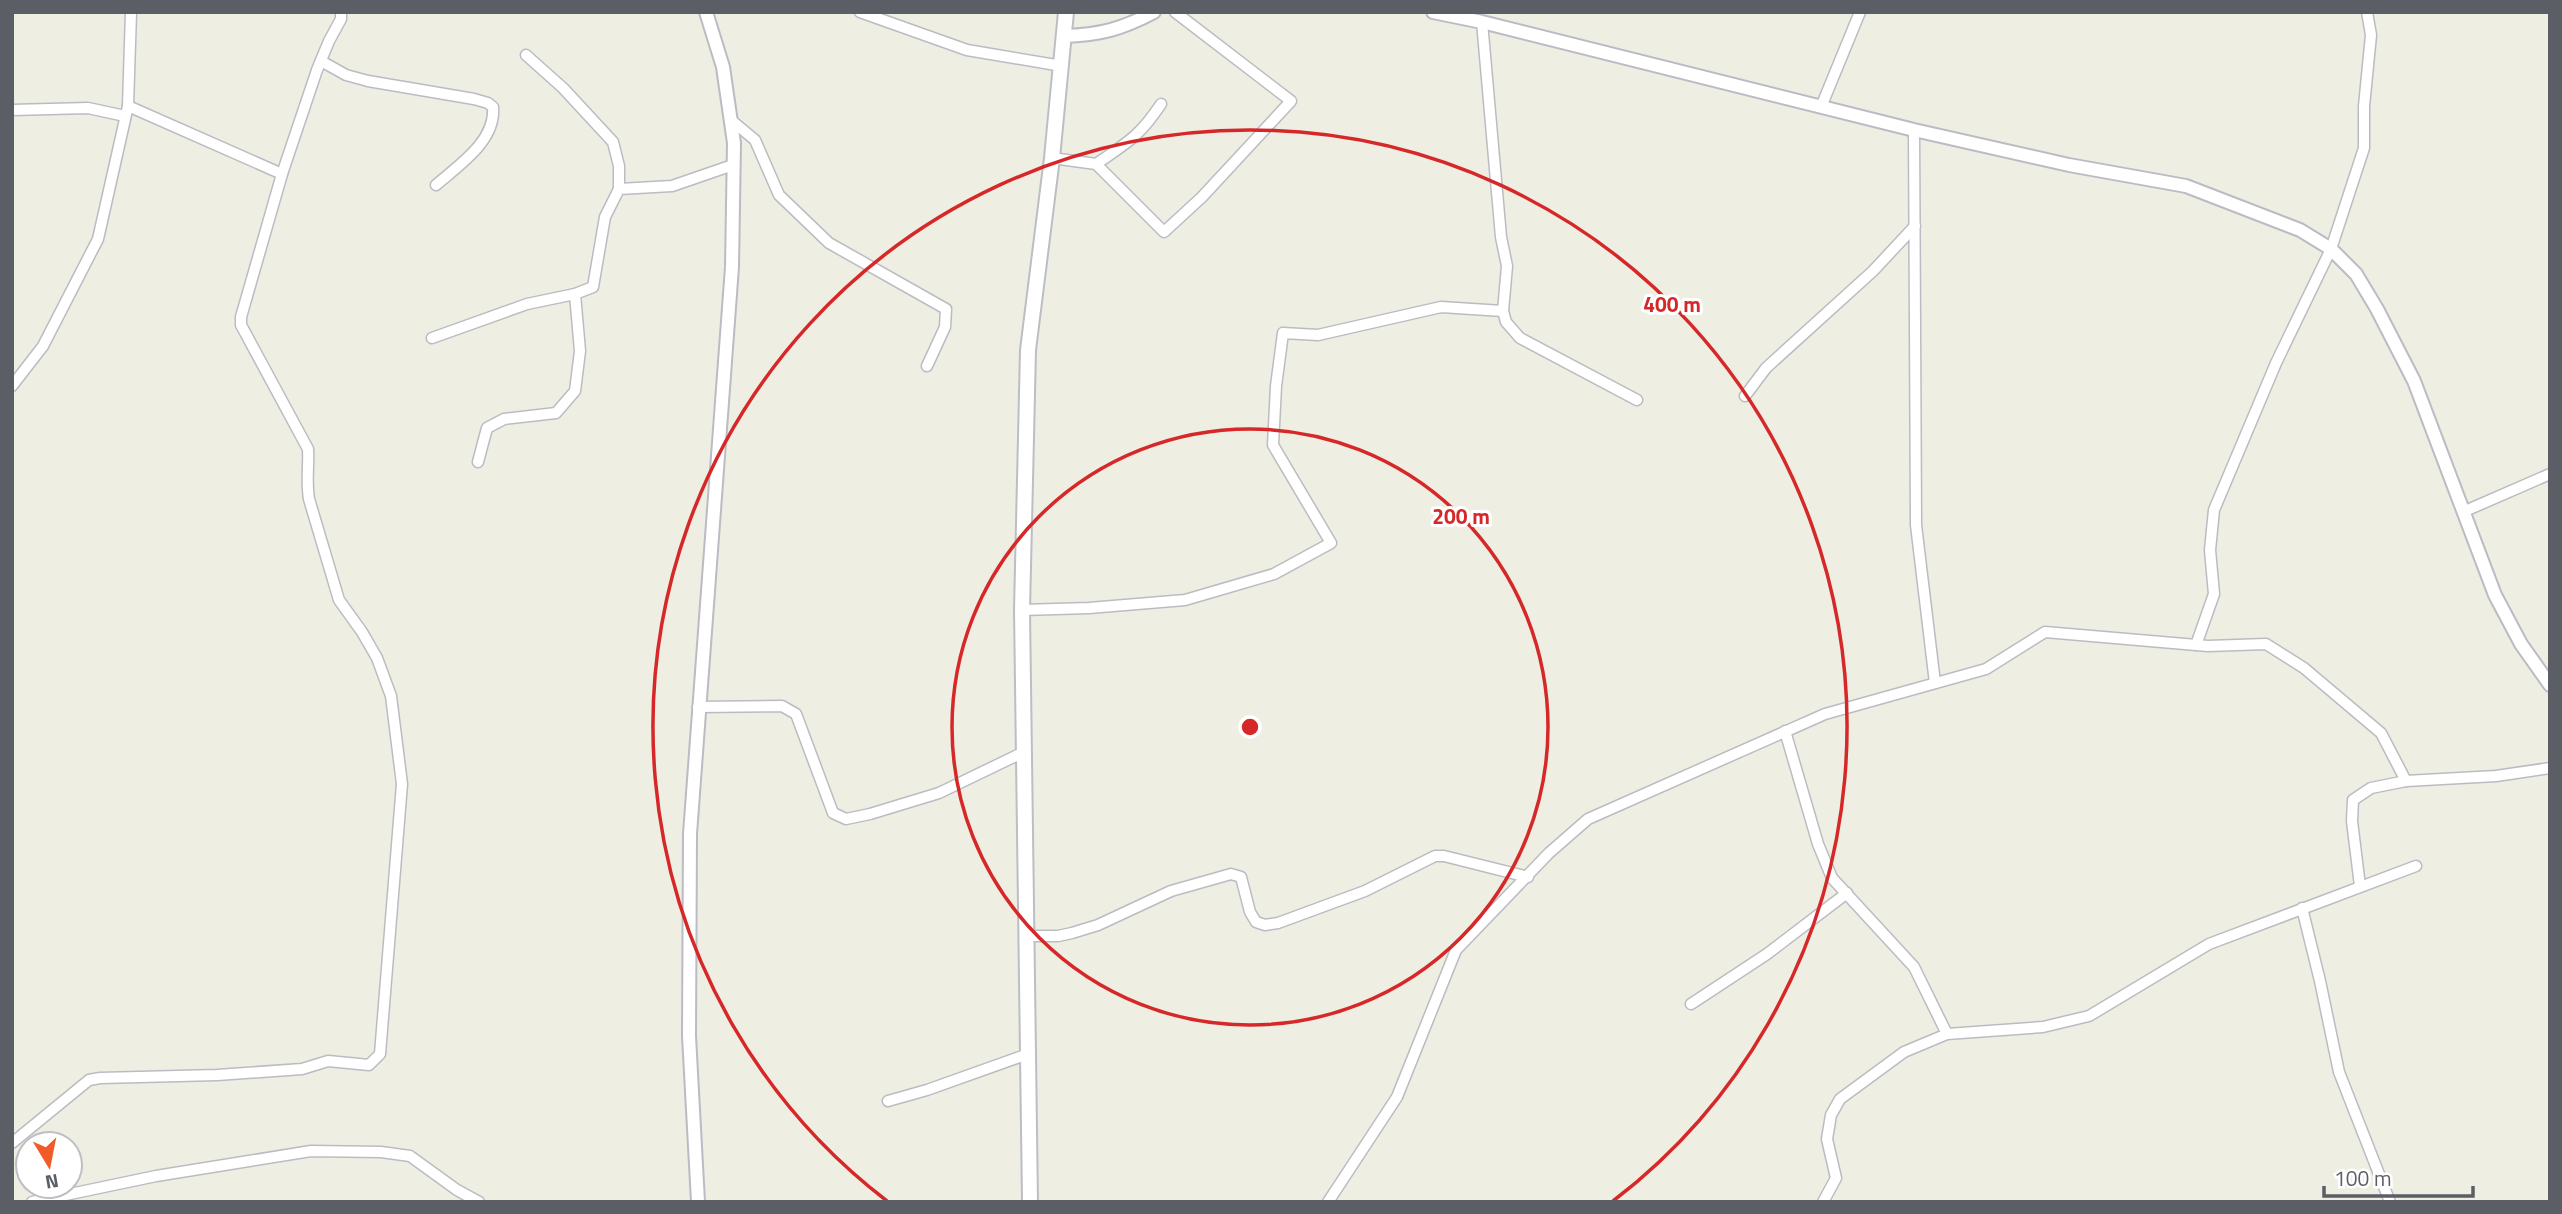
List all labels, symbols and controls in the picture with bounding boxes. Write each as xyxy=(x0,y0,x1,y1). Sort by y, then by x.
text: 400 m xyxy=(1643,288,1701,320)
text: 200 m xyxy=(1432,500,1490,532)
centre of rings xyxy=(1238,715,1262,739)
north arrow xyxy=(14,1130,84,1200)
scale bar xyxy=(2324,1154,2473,1198)
text: 100 m xyxy=(2334,1162,2391,1194)
text: N xyxy=(43,1167,61,1198)

